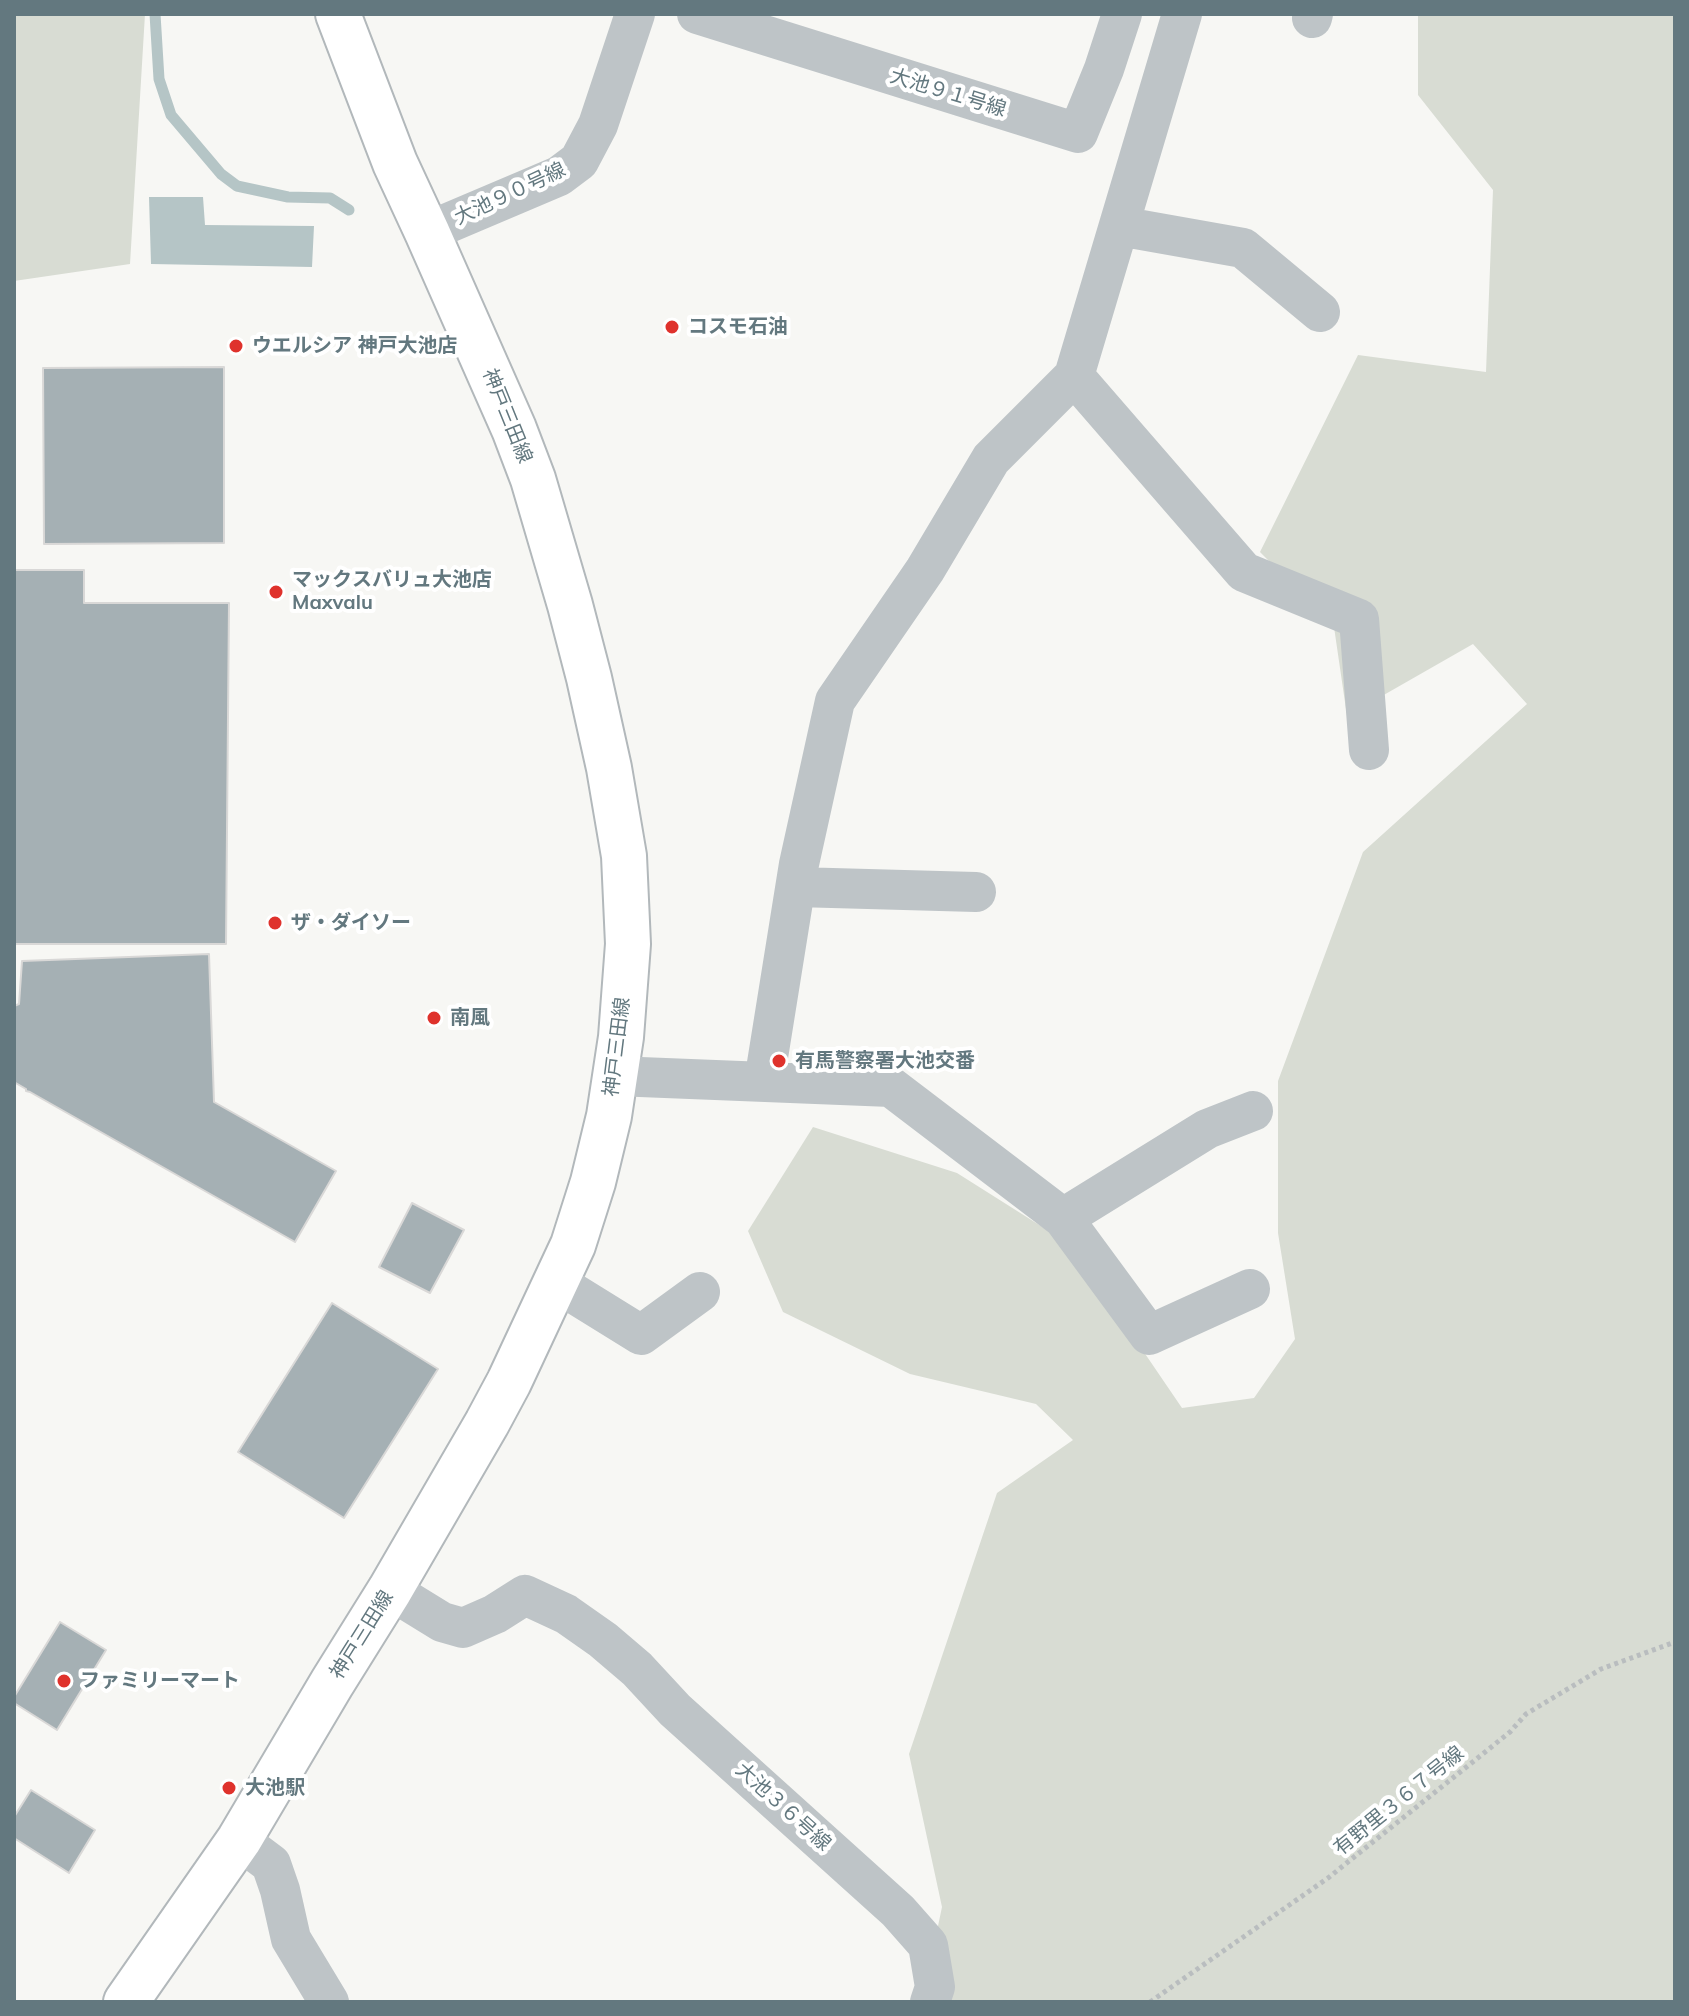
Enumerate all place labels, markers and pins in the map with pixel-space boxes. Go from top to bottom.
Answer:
place label: コスモ石油 [688,315,788,339]
marker: コスモ石油 [663,318,681,336]
place label: ウエルシア 神戸大池店 [252,334,457,358]
marker: ウエルシア 神戸大池店 [227,337,245,355]
place label: マックスバリュ大池店 Maxvalu [292,568,492,615]
marker: マックスバリュ大池店 Maxvalu [267,583,285,601]
place label: ザ・ダイソー [291,911,411,935]
marker: ザ・ダイソー [266,914,284,932]
place label: 南風 [450,1006,490,1030]
marker: 南風 [425,1009,443,1027]
place label: 有馬警察署大池交番 [795,1049,975,1073]
marker: 有馬警察署大池交番 [770,1052,788,1070]
place label: ファミリーマート [80,1669,240,1693]
marker: ファミリーマート [55,1672,73,1690]
place label: 大池駅 [245,1776,305,1800]
marker: 大池駅 [220,1779,238,1797]

